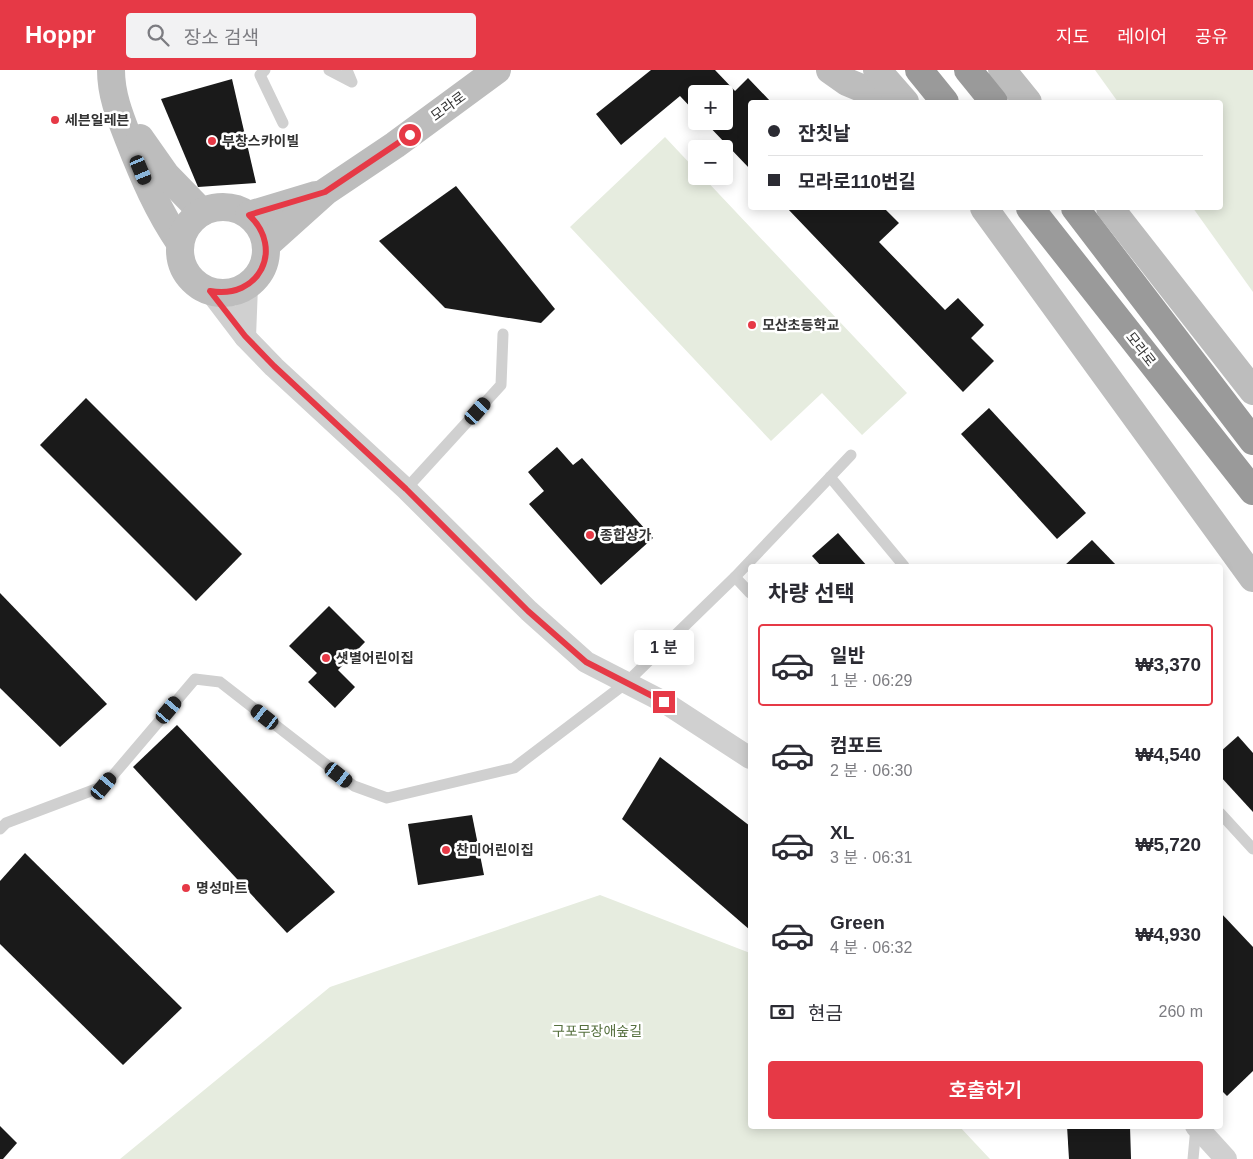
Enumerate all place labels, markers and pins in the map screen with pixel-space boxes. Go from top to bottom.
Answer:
place label: 세븐일레븐 [65,112,130,128]
marker: 세븐일레븐 [49,114,61,126]
place label: 부창스카이빌 [222,133,299,149]
marker: 부창스카이빌 [206,135,218,147]
place label: 모산초등학교 [762,317,839,333]
marker: 모산초등학교 [746,319,758,331]
place label: 종합상가 [600,527,652,543]
marker: 종합상가 [584,529,596,541]
place label: 샛별어린이집 [336,650,413,666]
marker: 샛별어린이집 [320,652,332,664]
place label: 찬미어린이집 [456,842,533,858]
marker: 찬미어린이집 [440,844,452,856]
place label: 명성마트 [196,880,248,896]
marker: 명성마트 [180,882,192,894]

